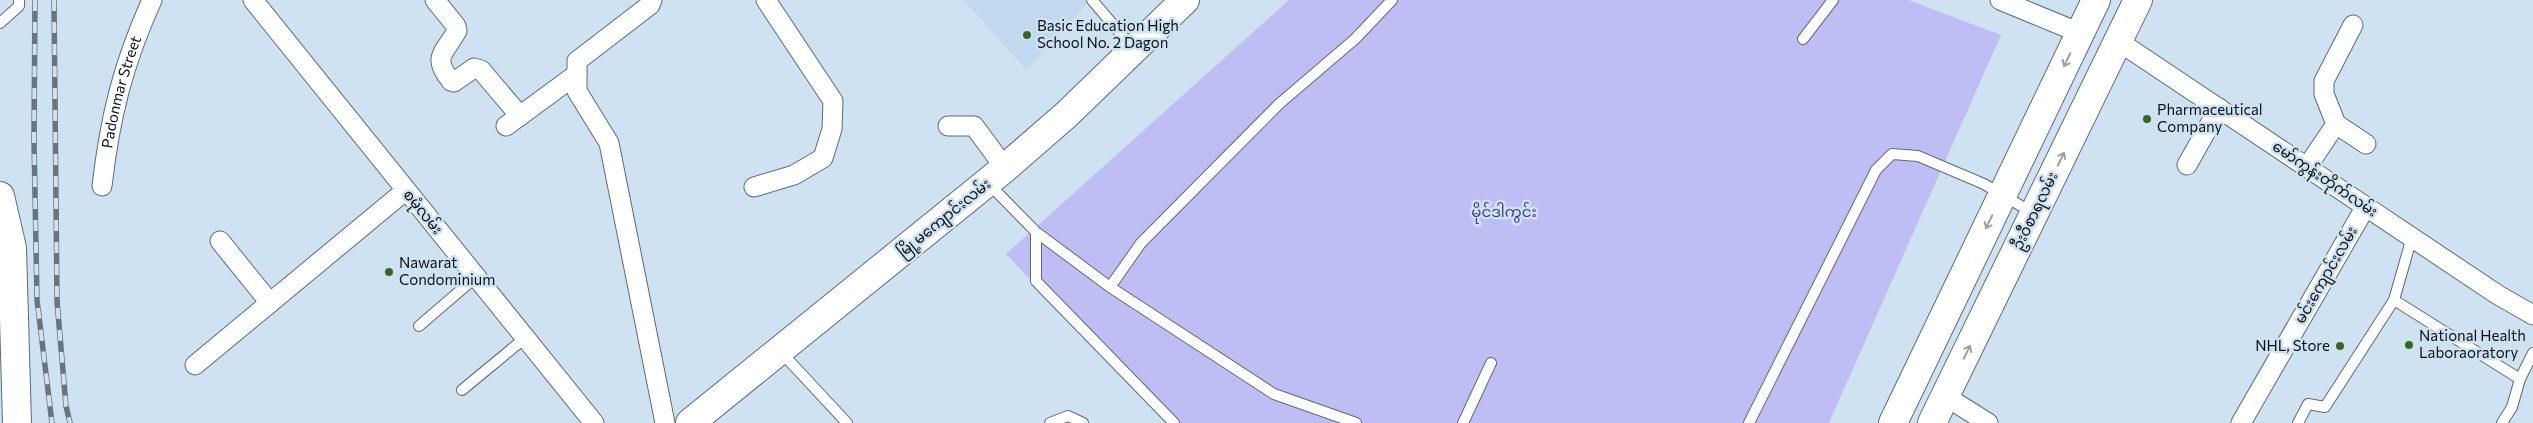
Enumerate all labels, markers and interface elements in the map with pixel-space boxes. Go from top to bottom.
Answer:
place label: Basic Education High School No. 2 Dagon [1037,16,1179,51]
marker: Basic Education High School No. 2 Dagon [1021,29,1033,41]
street label: Padonmar Street [97,33,144,149]
one-way arrow [2062,52,2072,67]
place label: Pharmaceutical Company [2157,100,2263,135]
marker: Pharmaceutical Company [2141,113,2153,125]
street label: မော်ကွန်းတိုက်လမ်း [2267,136,2381,223]
one-way arrow [2057,152,2066,167]
street label: ဦးဝီစာရလမ်း [2007,169,2064,254]
street label: မြို့မကျောင်းလမ်း [893,174,996,263]
street label: စမုံလမ်း [397,185,447,240]
park label: မိုင်ဒါကွင်း [1471,202,1537,224]
one-way arrow [1984,214,1993,229]
street label: မင်းကျောင်းလမ်း [2290,223,2364,328]
place label: Nawarat Condominium [399,253,495,288]
marker: Nawarat Condominium [383,266,395,278]
place label: National Health Laboraoratory [2419,326,2526,361]
place label: NHL, Store [2255,336,2330,354]
marker: National Health Laboraoratory [2403,339,2415,351]
marker: NHL, Store [2334,340,2346,352]
one-way arrow [1963,345,1972,360]

